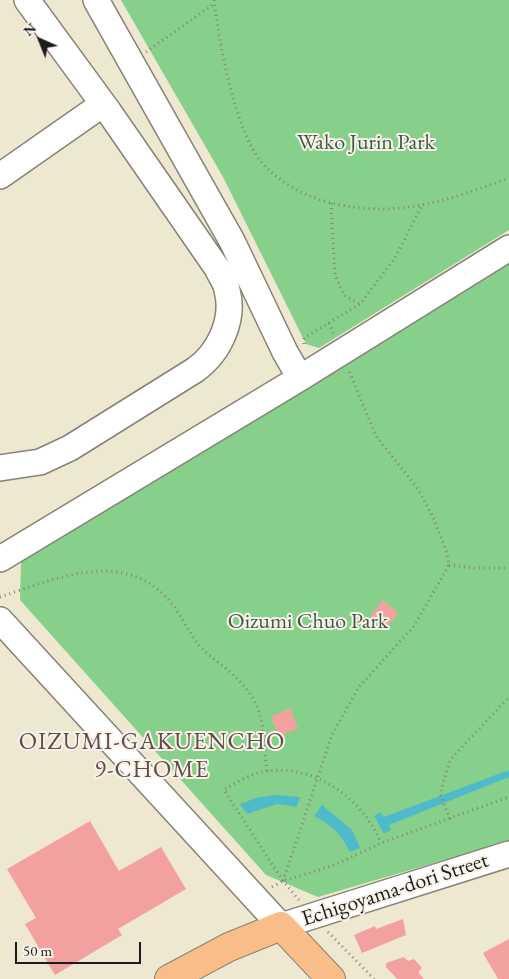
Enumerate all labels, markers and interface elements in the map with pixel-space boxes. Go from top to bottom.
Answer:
north arrow [15,15,65,65]
text: N [19,19,40,40]
park label: Wako Jurin Park [297,130,435,156]
park label: Oizumi Chuo Park [228,609,388,635]
district label: OIZUMI-GAKUENCHO 9-CHOME [17,728,287,784]
street label: Echigoyama-dori Street [298,847,492,933]
scale bar [18,932,144,964]
text: 50 m [23,941,52,960]

